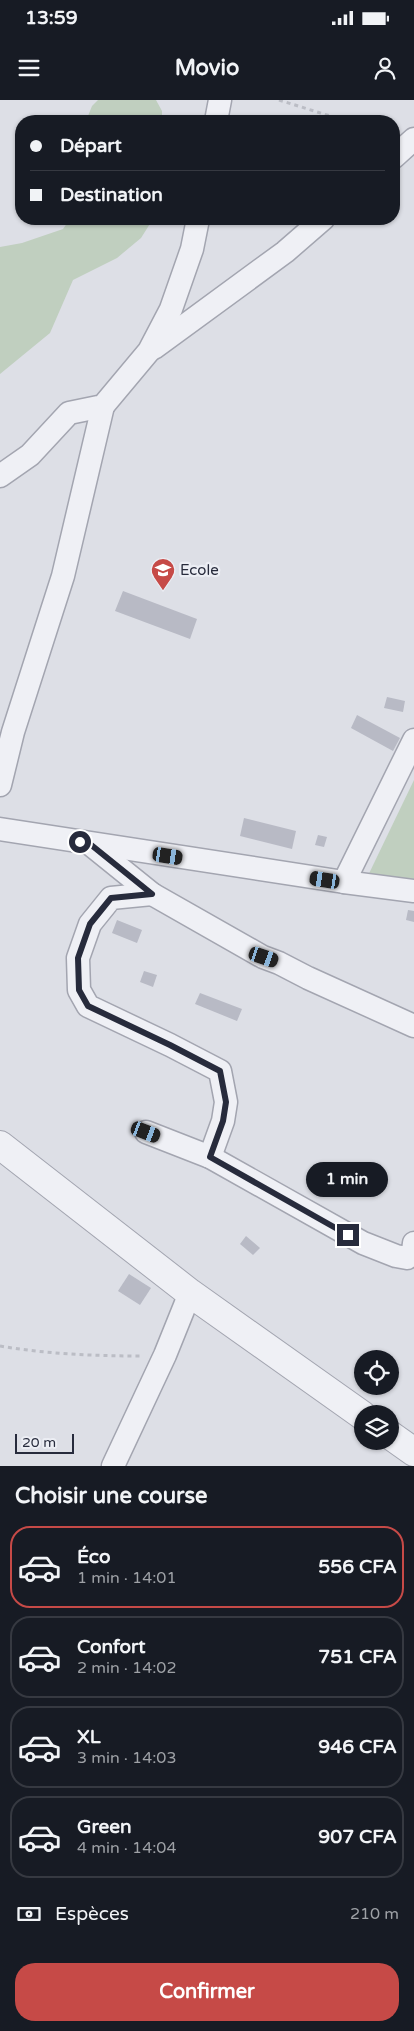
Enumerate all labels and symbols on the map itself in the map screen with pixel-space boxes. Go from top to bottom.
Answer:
school or university icon: Ecole [150,557,176,591]
place label: Ecole [180,561,219,579]
route start [69,831,91,853]
car [152,846,183,866]
car [309,870,340,890]
car [247,945,280,969]
car [129,1120,162,1144]
callout: 1 min [307,1162,389,1198]
route end [337,1224,359,1246]
scale bar [15,1431,74,1454]

